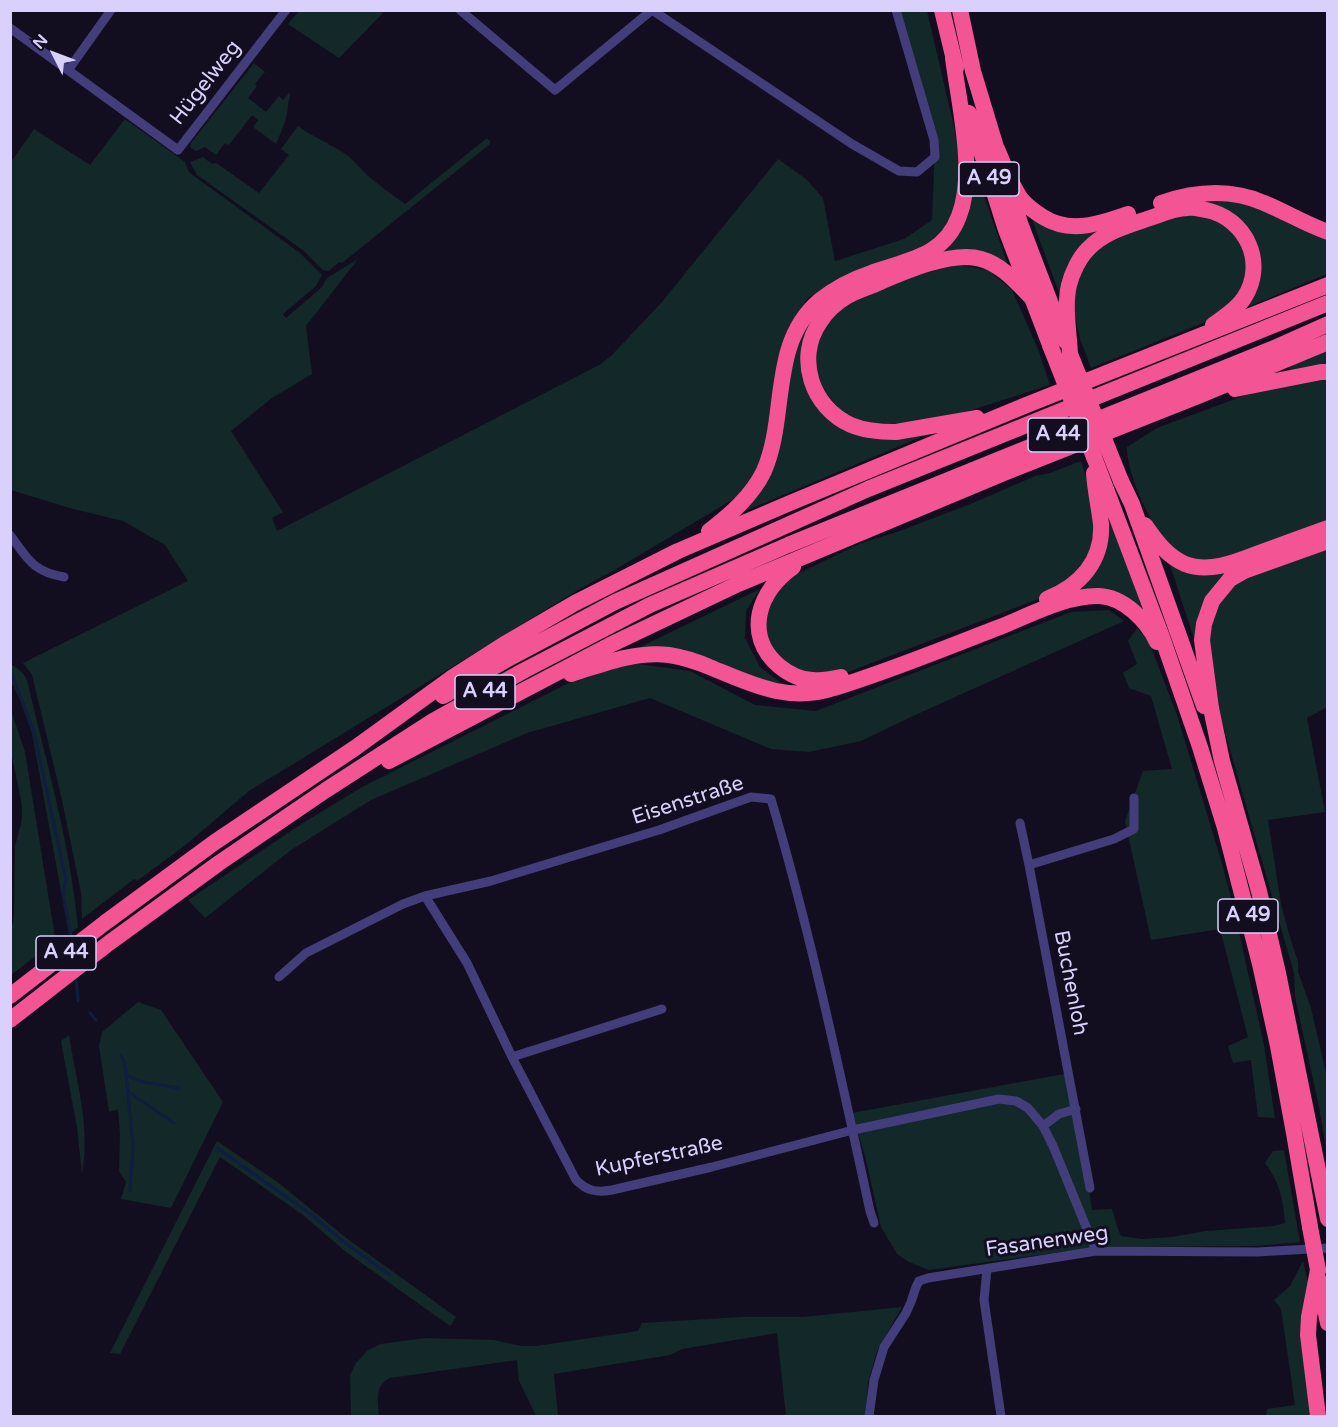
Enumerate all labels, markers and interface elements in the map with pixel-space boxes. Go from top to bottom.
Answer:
north arrow [24,24,84,84]
text: N [29,30,52,53]
street label: Hügelweg [165,36,247,130]
road number: A 49 [959,162,1019,196]
road number: A 44 [1028,418,1088,452]
road number: A 44 [455,675,515,709]
street label: Eisenstraße [629,771,747,831]
road number: A 49 [1218,899,1278,933]
street label: Buchenloh [1047,928,1093,1038]
road number: A 44 [36,936,96,970]
street label: Kupferstraße [593,1131,725,1183]
street label: Fasanenweg [984,1221,1110,1263]

